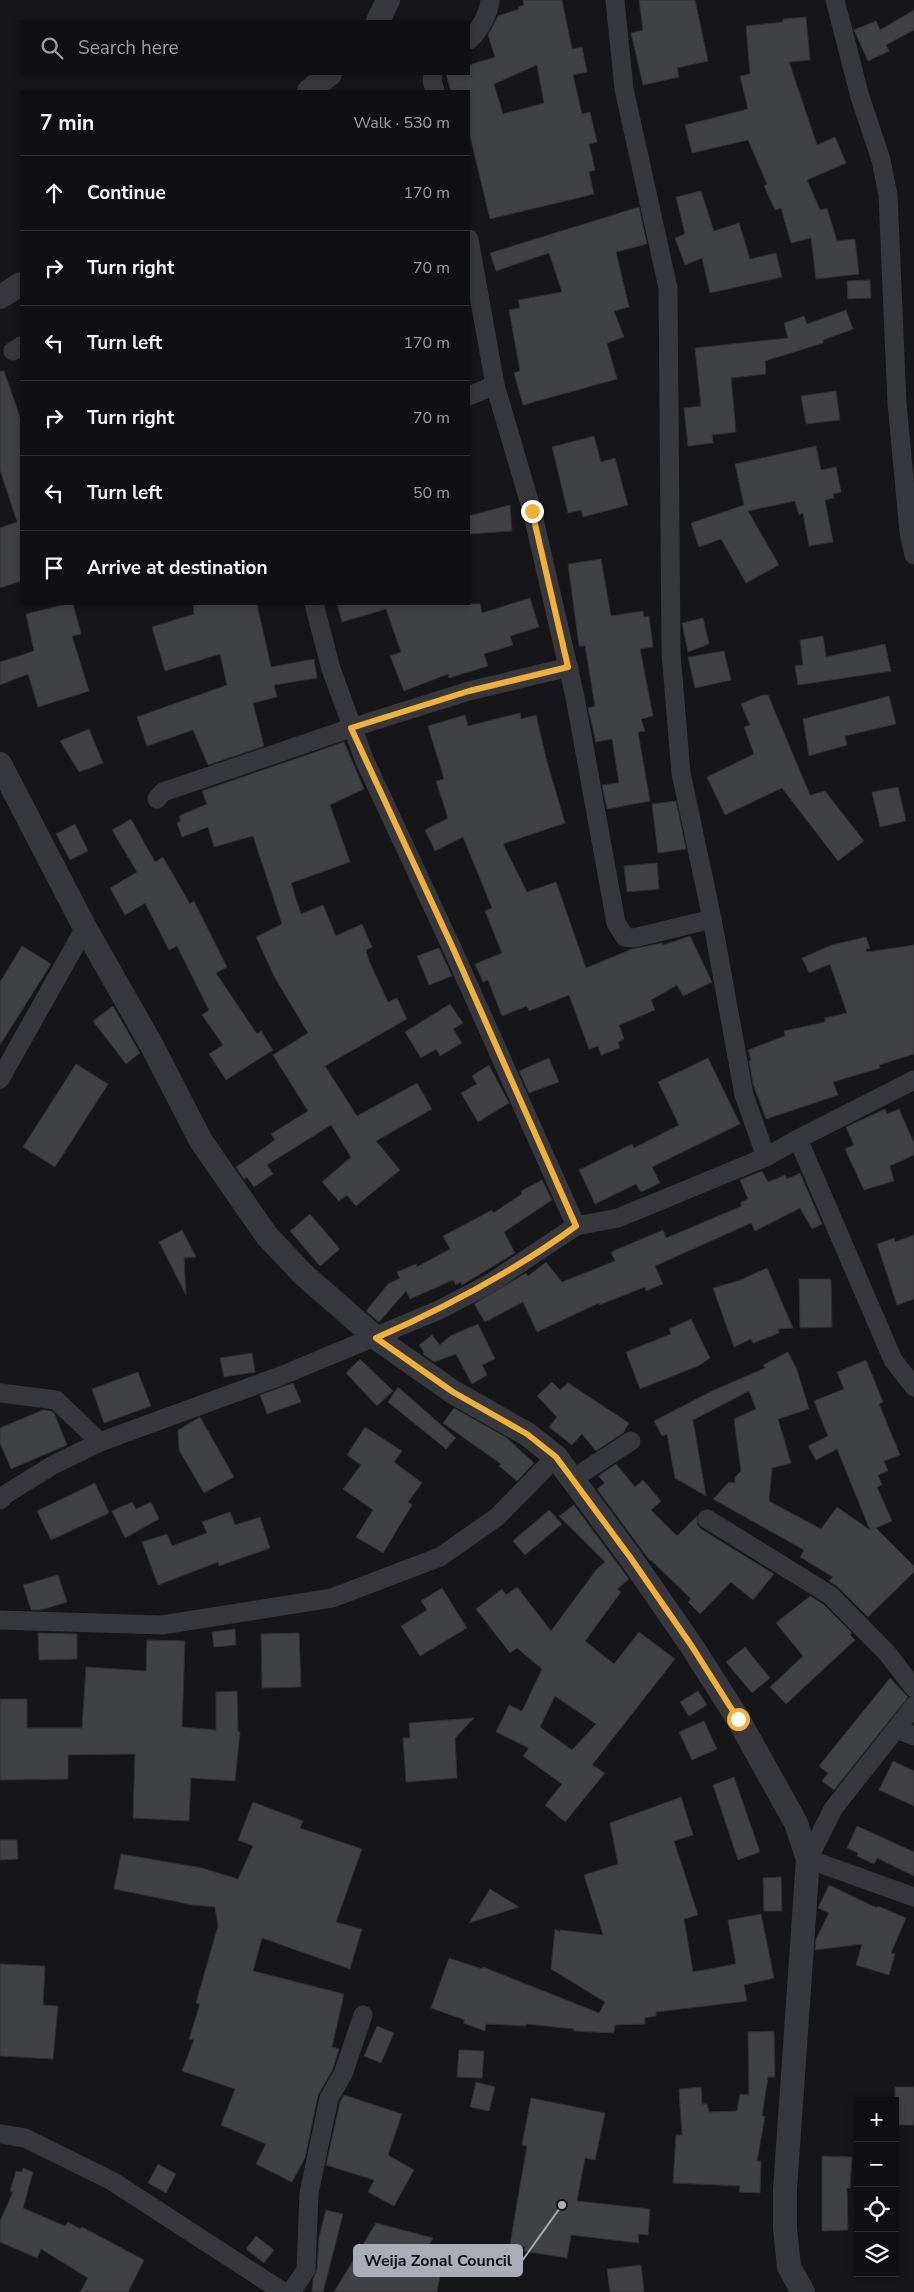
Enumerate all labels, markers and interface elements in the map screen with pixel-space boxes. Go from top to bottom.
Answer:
search box [20,20,470,75]
icon: search [38,34,66,62]
text: Search here [78,35,179,61]
text: 7 min [40,109,94,137]
text: Walk · 530 m [354,112,450,134]
icon: ahead [40,179,68,207]
text: Continue [87,180,166,206]
text: 170 m [403,182,450,204]
icon: right [40,254,68,282]
text: Turn right [87,255,174,281]
text: 70 m [413,257,450,279]
icon: left [40,329,68,357]
text: Turn left [87,330,162,356]
text: 170 m [403,332,450,354]
icon: right [40,404,68,432]
text: Turn right [87,405,174,431]
text: 70 m [413,407,450,429]
icon: left [40,479,68,507]
text: Turn left [87,480,162,506]
text: 50 m [413,482,450,504]
route end [521,500,544,523]
icon: arrive [40,554,68,582]
text: Arrive at destination [87,555,268,581]
route start [727,1708,750,1731]
map controls [854,2097,899,2277]
button: + [854,2097,899,2142]
button: − [854,2142,899,2187]
button: locate [854,2187,899,2232]
button: layers [854,2232,899,2277]
callout: Weija Zonal Council [354,2245,522,2276]
text: Weija Zonal Council [364,2250,512,2272]

